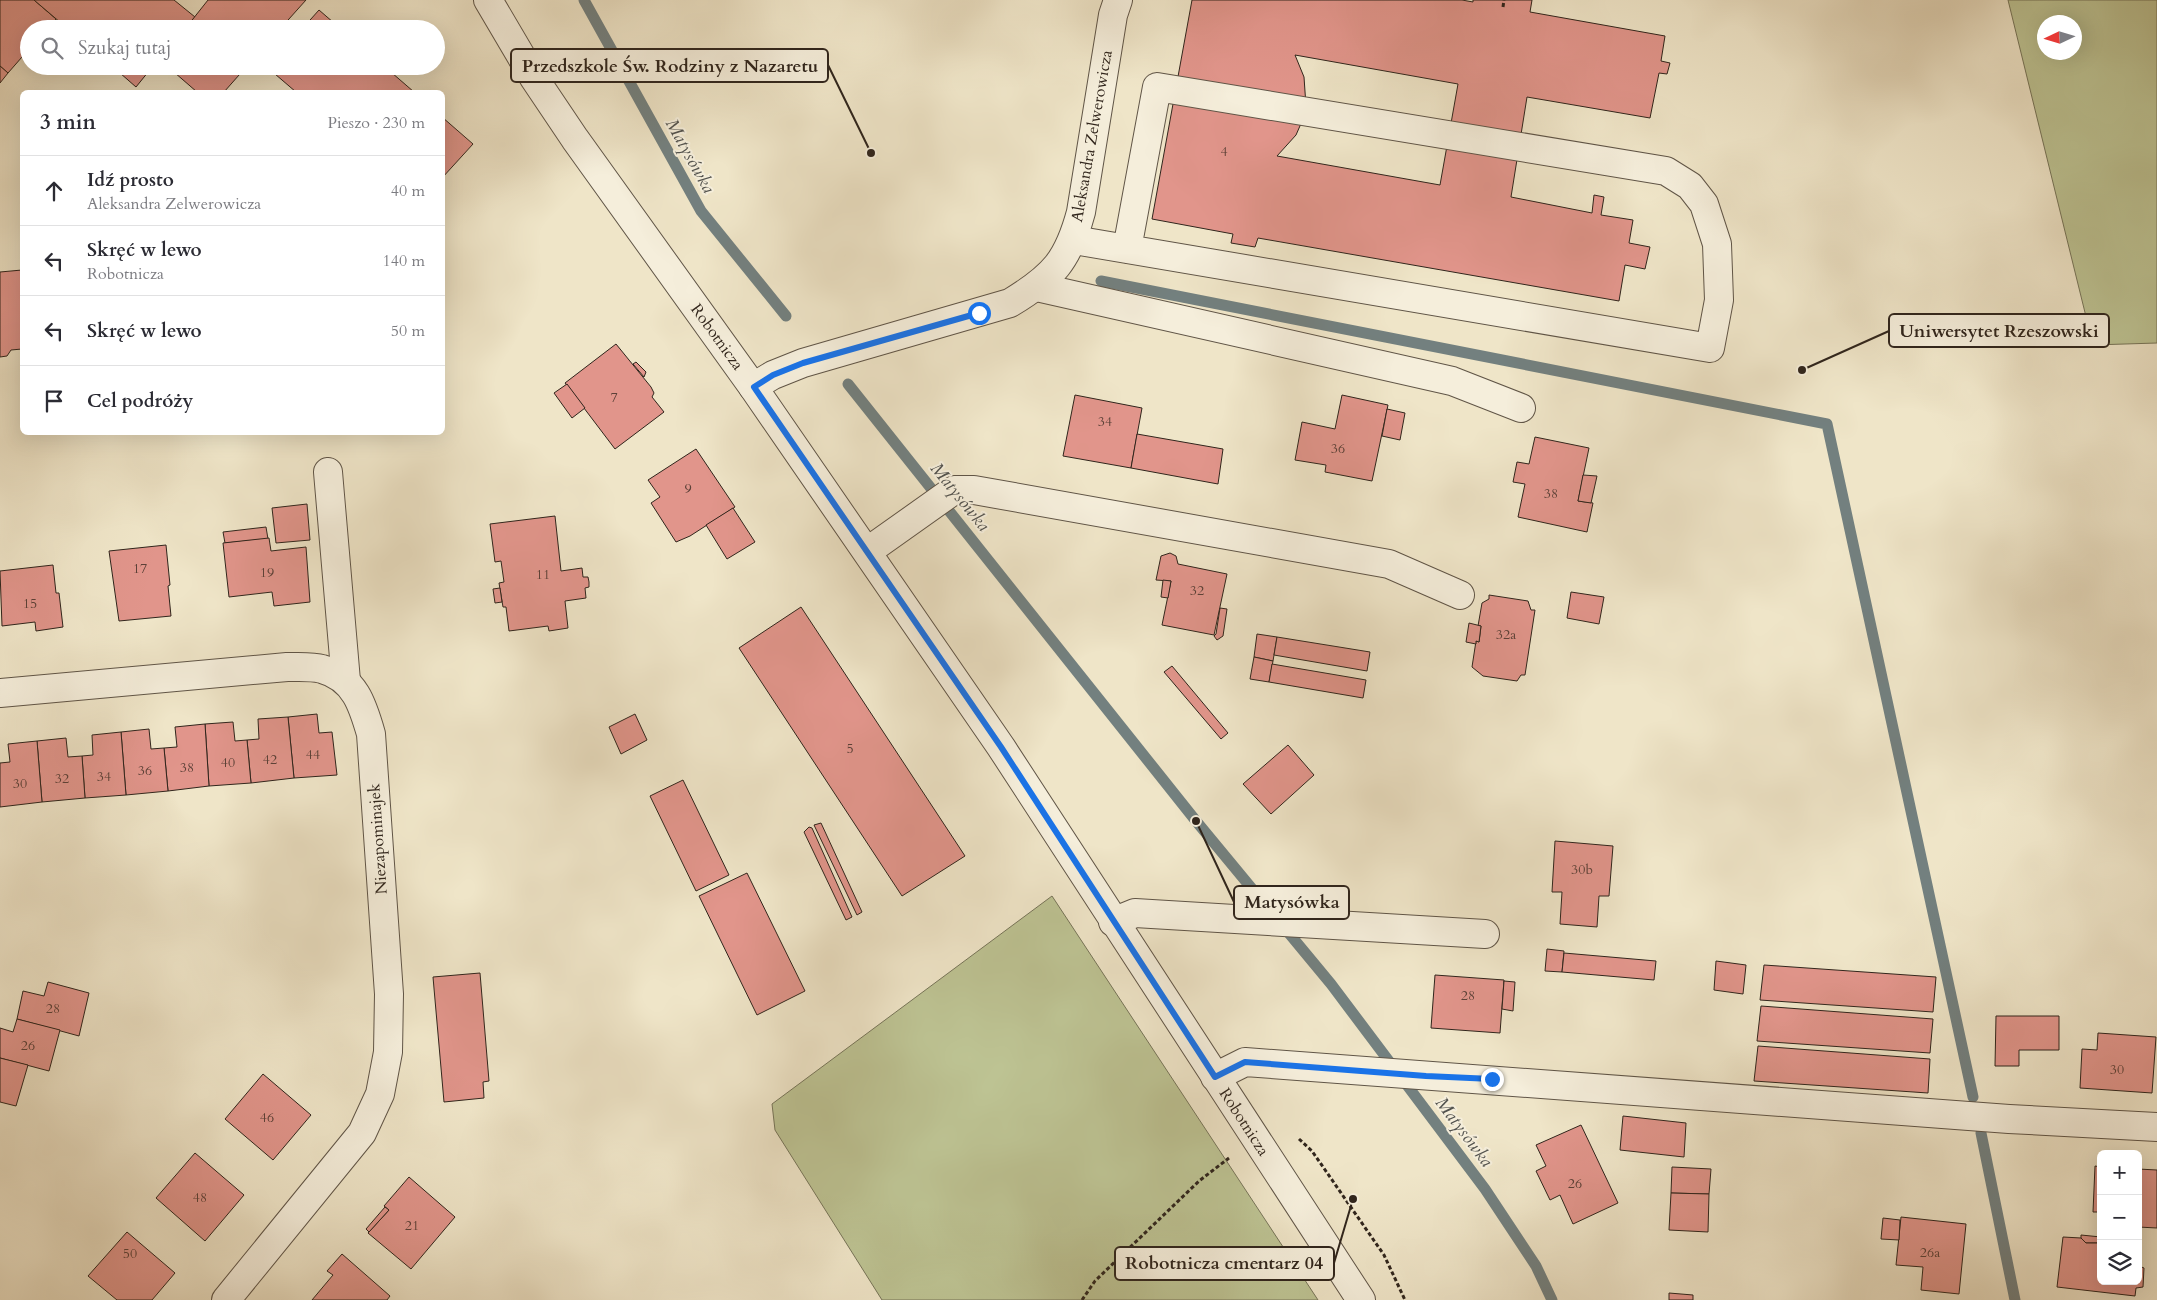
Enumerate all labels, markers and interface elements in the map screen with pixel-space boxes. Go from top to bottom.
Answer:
north arrow [2037,15,2082,60]
search box [20,20,445,75]
icon: search [38,34,66,62]
text: Szukaj tutaj [78,35,171,61]
street label: Aleksandra Zelwerowicza [1066,48,1118,224]
callout: Przedszkole Św. Rodziny z Nazaretu [511,49,828,82]
text: Przedszkole Św. Rodziny z Nazaretu [522,54,819,79]
text: 3 min [40,108,96,137]
text: Pieszo · 230 m [328,112,425,134]
water label: Matysówka [659,114,721,198]
house number: 4 [1220,142,1228,161]
text: Idź prosto [87,167,174,193]
icon: ahead [40,177,68,205]
text: 40 m [391,180,425,202]
text: Aleksandra Zelwerowicza [87,193,261,215]
text: Skręć w lewo [87,237,202,263]
icon: left [40,247,68,275]
text: 140 m [383,250,425,272]
text: Robotnicza [87,263,164,285]
street label: Robotnicza [685,299,749,375]
route start [968,302,991,325]
callout: Uniwersytet Rzeszowski [1889,314,2109,347]
icon: left [40,317,68,345]
text: Skręć w lewo [87,318,202,344]
text: Uniwersytet Rzeszowski [1899,319,2099,344]
text: 50 m [391,320,425,342]
icon: arrive [40,387,68,415]
text: Cel podróży [87,388,193,414]
house number: 7 [610,388,618,407]
house number: 34 [1098,412,1112,431]
house number: 36 [1331,439,1345,458]
water label: Matysówka [924,457,996,537]
house number: 9 [684,479,692,498]
house number: 38 [1544,484,1558,503]
house number: 17 [133,559,147,578]
house number: 19 [260,563,274,582]
house number: 11 [536,565,550,584]
house number: 32 [1190,581,1204,600]
house number: 15 [23,594,37,613]
house number: 32a [1496,625,1516,644]
house number: 5 [846,739,854,758]
house number: 44 [306,745,320,764]
house number: 42 [263,750,277,769]
house number: 40 [221,753,235,772]
house number: 38 [180,758,194,777]
house number: 36 [138,761,152,780]
house number: 34 [97,767,111,786]
house number: 32 [55,769,69,788]
house number: 30 [13,774,27,793]
street label: Niezapominajek [363,782,393,895]
house number: 30b [1571,860,1593,879]
callout: Matysówka [1234,886,1349,919]
text: Matysówka [1244,890,1340,915]
house number: 28 [1461,986,1475,1005]
house number: 28 [46,999,60,1018]
house number: 26 [21,1036,35,1055]
house number: 30 [2110,1060,2124,1079]
route end [1481,1068,1504,1091]
street label: Robotnicza [1214,1084,1274,1160]
water label: Matysówka [1429,1092,1499,1172]
house number: 46 [260,1108,274,1127]
map controls [2097,1150,2142,1285]
button: + [2097,1150,2142,1195]
house number: 26 [1568,1174,1582,1193]
house number: 48 [193,1188,207,1207]
button: − [2097,1195,2142,1240]
house number: 21 [405,1216,419,1235]
button: layers [2097,1240,2142,1285]
house number: 26a [1920,1243,1940,1262]
house number: 50 [123,1244,137,1263]
callout: Robotnicza cmentarz 04 [1115,1247,1334,1280]
text: Robotnicza cmentarz 04 [1125,1251,1323,1276]

